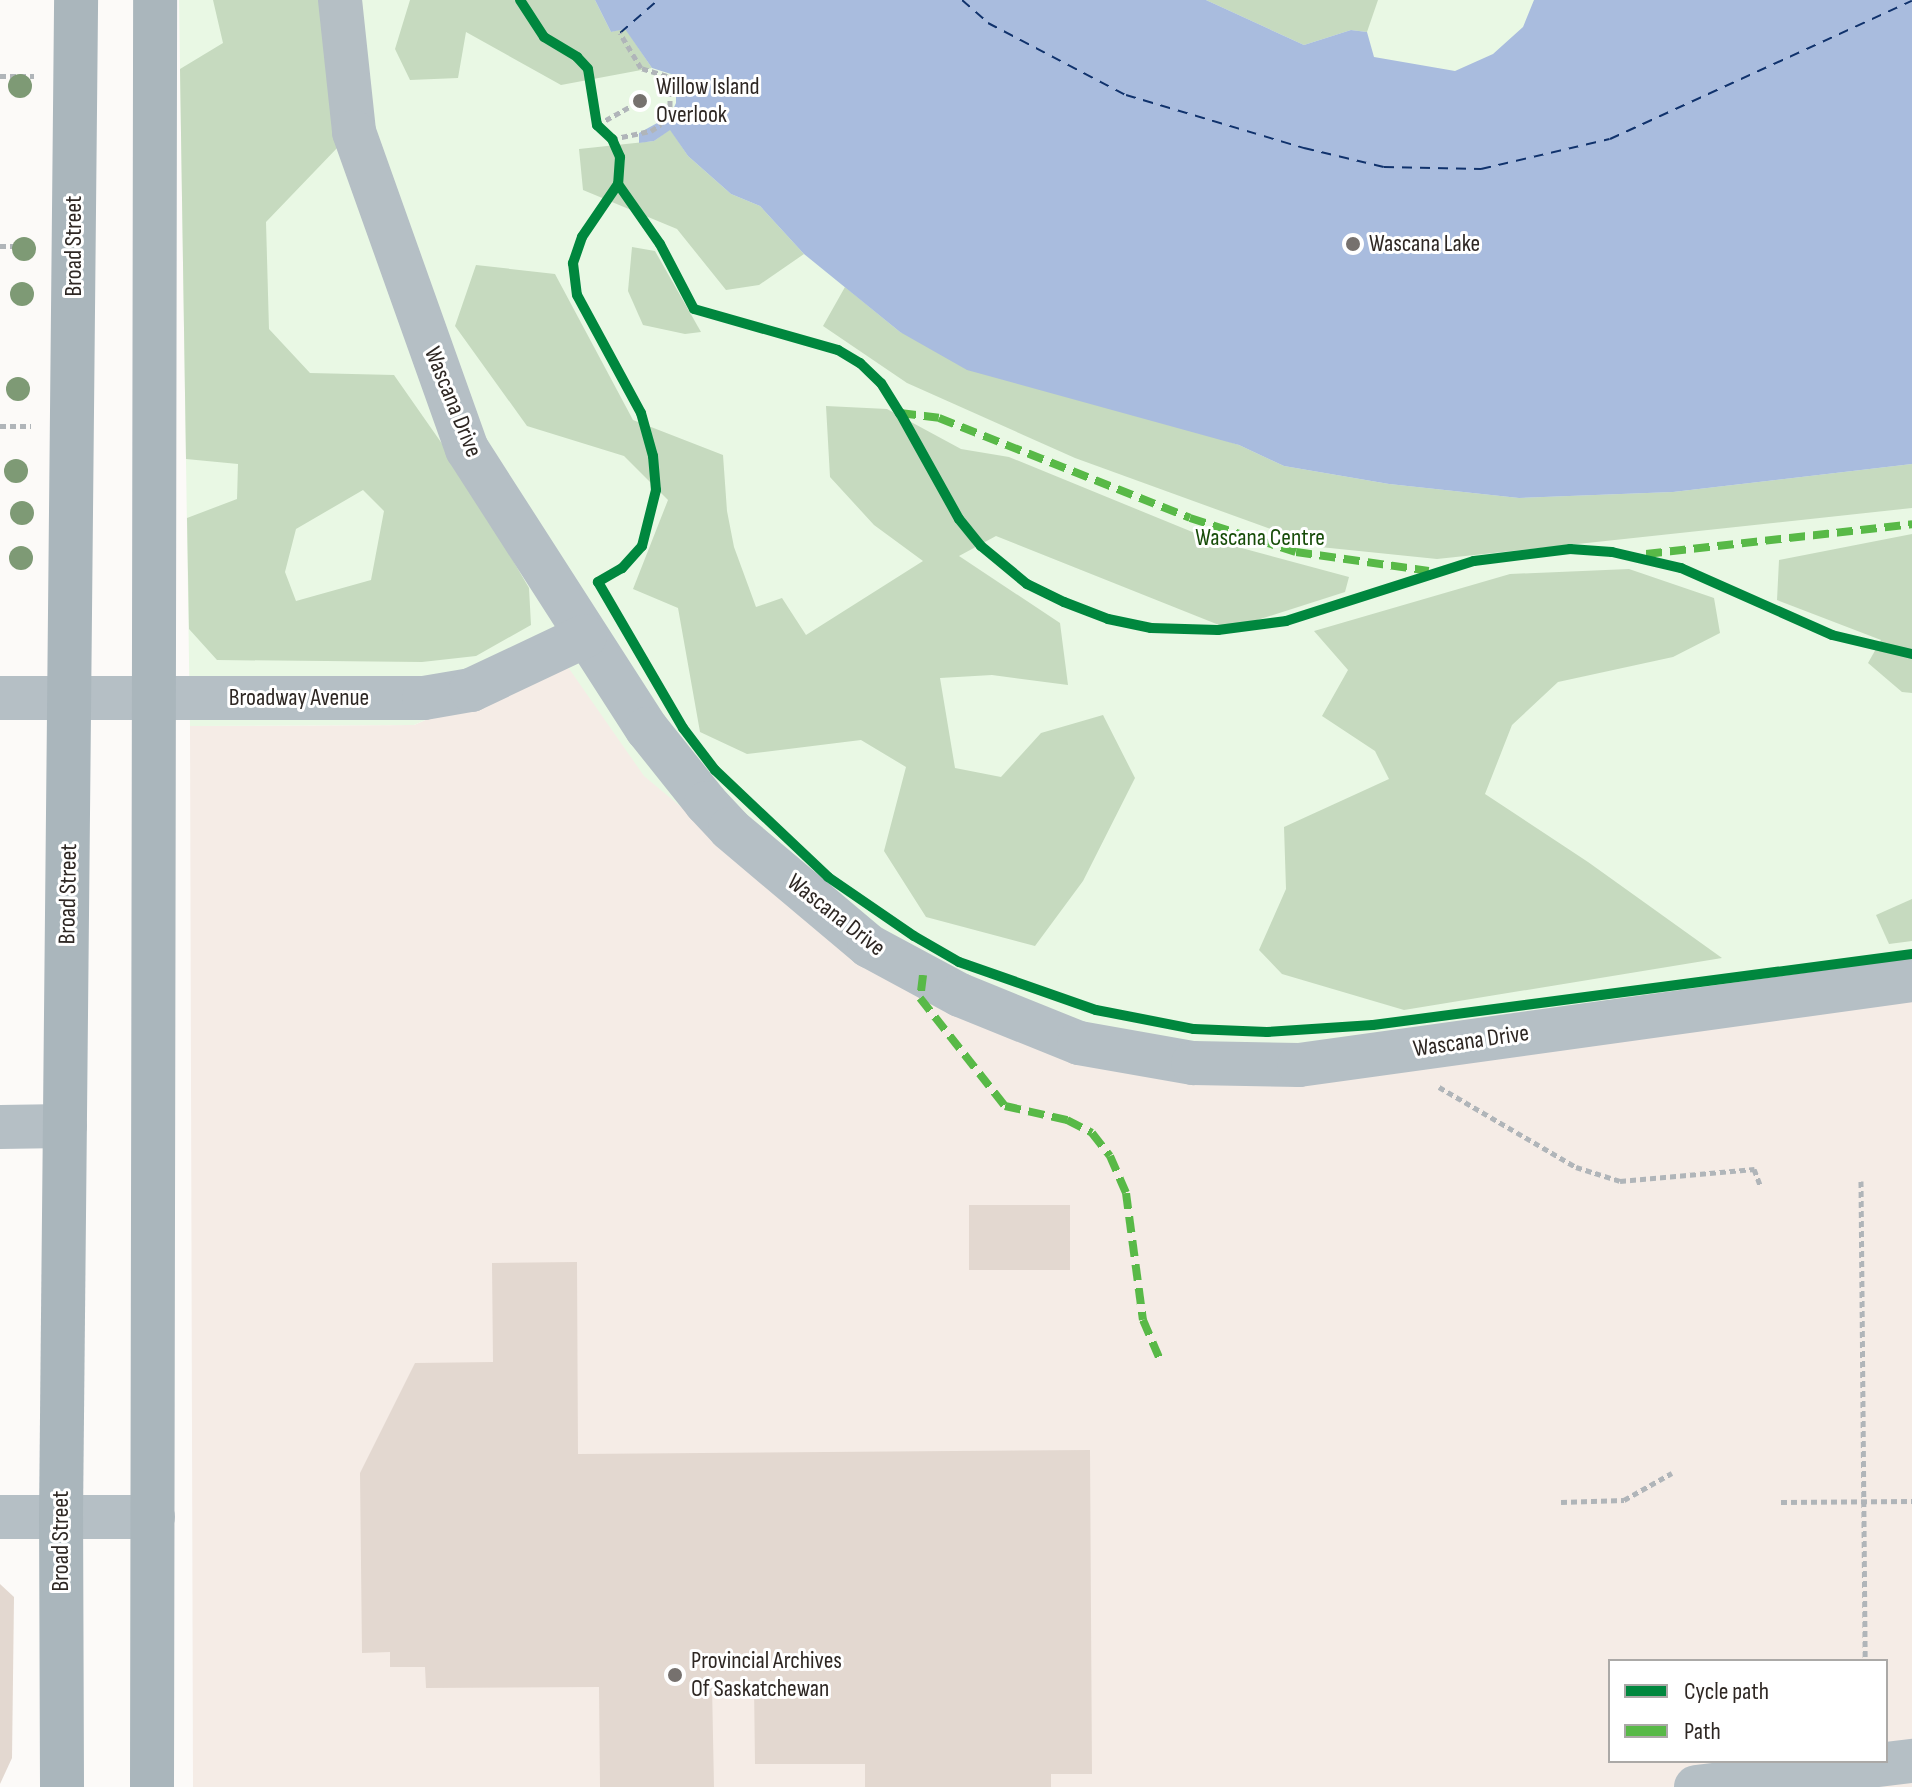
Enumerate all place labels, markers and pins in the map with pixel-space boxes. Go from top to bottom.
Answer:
place label: Willow Island Overlook [656,73,760,129]
marker: Willow Island Overlook [631,92,649,110]
place label: Wascana Lake [1369,230,1480,258]
marker: Wascana Lake [1344,235,1362,253]
place label: Provincial Archives Of Saskatchewan [691,1647,842,1703]
marker: Provincial Archives Of Saskatchewan [666,1666,684,1684]

